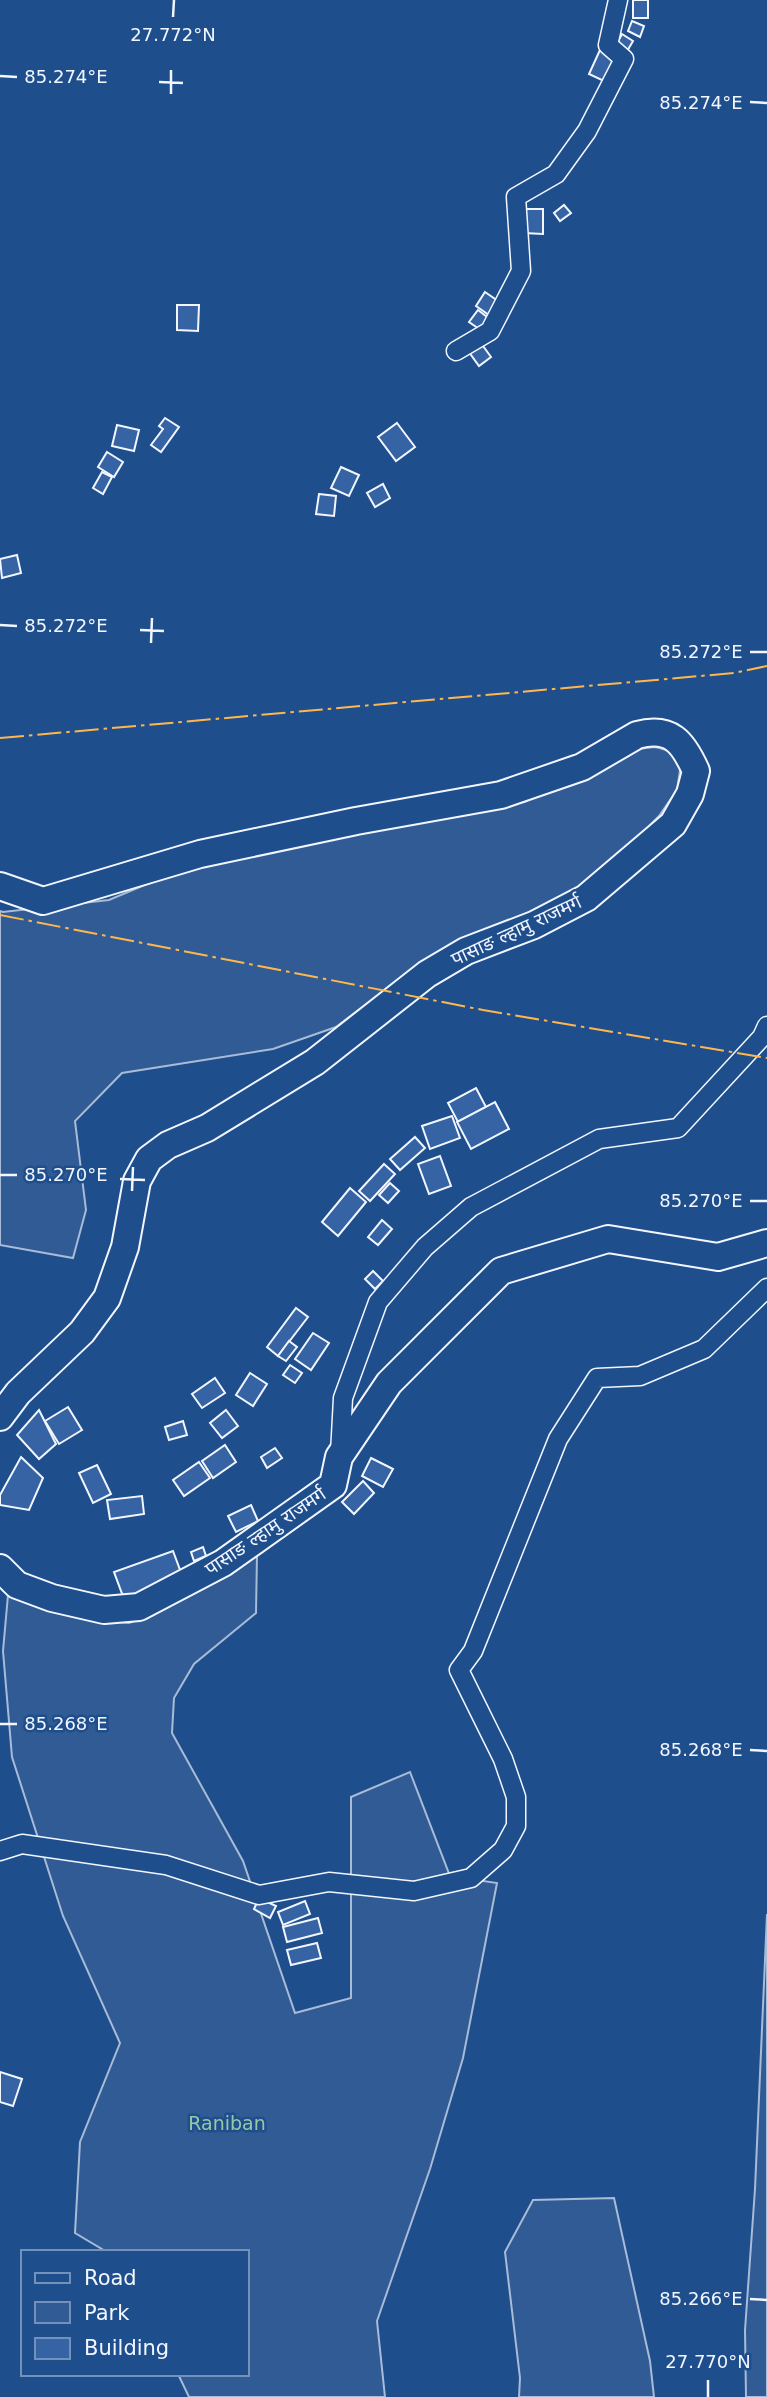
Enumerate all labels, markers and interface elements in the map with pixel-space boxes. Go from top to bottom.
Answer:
text: 27.772°N [130,24,216,45]
text: 85.274°E [24,66,108,87]
text: 85.274°E [659,92,743,113]
text: 85.272°E [24,615,108,636]
text: 85.272°E [659,641,743,662]
street label: पासाङ ल्हामु राजमर्ग [447,890,586,972]
text: 85.270°E [24,1164,108,1185]
text: 85.270°E [659,1190,743,1211]
street label: पासाङ ल्हामु राजमर्ग [200,1482,332,1581]
text: 85.268°E [24,1713,108,1734]
text: 85.268°E [659,1739,743,1760]
park label: Raniban [188,2112,266,2134]
legend [21,2250,248,2376]
text: Road [84,2266,137,2290]
text: 85.266°E [659,2288,743,2309]
text: Park [84,2301,130,2325]
text: Building [84,2336,169,2360]
text: 27.770°N [665,2351,751,2372]

